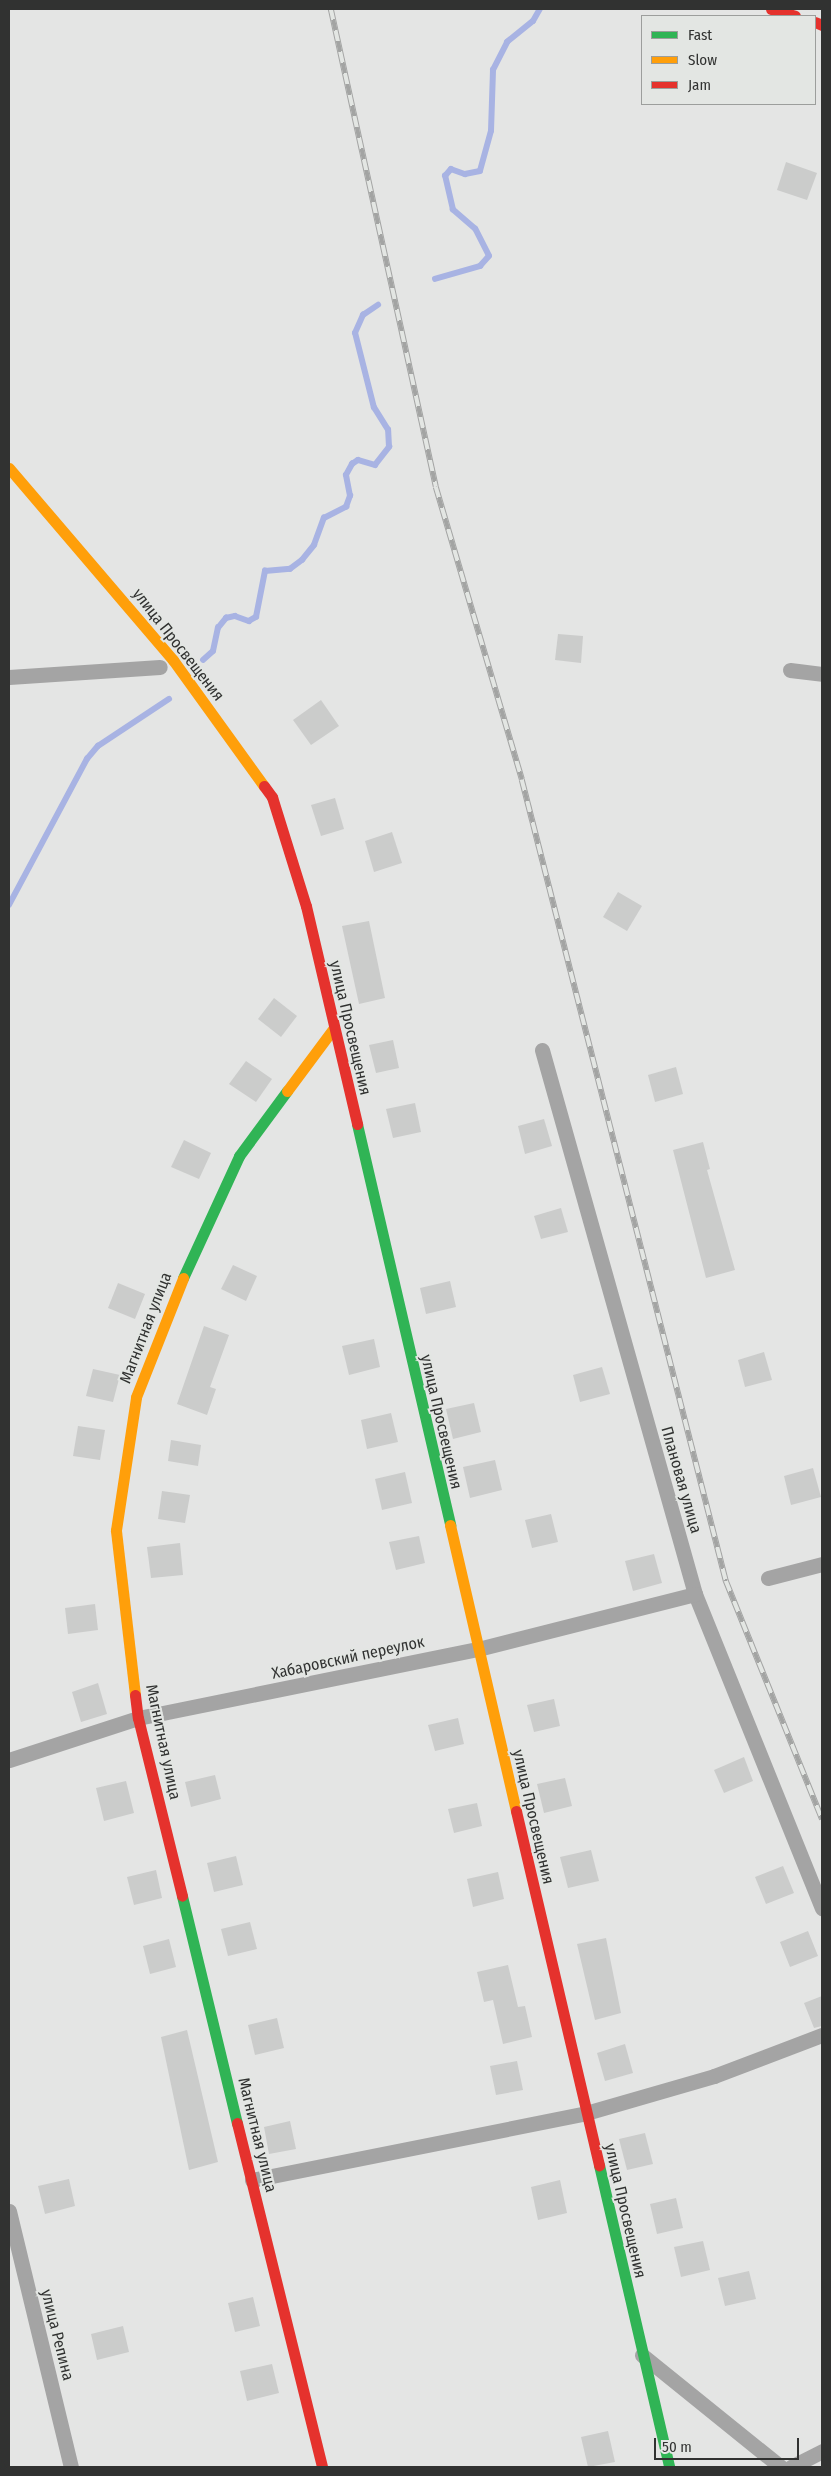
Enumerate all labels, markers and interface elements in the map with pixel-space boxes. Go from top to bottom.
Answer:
legend [641,15,816,105]
text: Fast [688,26,712,44]
text: Slow [688,51,717,69]
text: Jam [688,76,711,94]
street label: улица Просвещения [128,585,228,705]
street label: улица Просвещения [325,959,375,1097]
street label: Магнитная улица [116,1270,176,1386]
street label: улица Просвещения [416,1353,466,1491]
street label: Плановая улица [657,1424,705,1536]
street label: Хабаровский переулок [270,1632,426,1684]
street label: Магнитная улица [141,1683,185,1801]
street label: улица Просвещения [508,1748,558,1886]
street label: Магнитная улица [234,2076,280,2194]
street label: улица Просвещения [600,2142,650,2280]
street label: улица Репина [36,2288,78,2382]
scale bar [656,2428,801,2460]
text: 50 m [662,2438,692,2456]

